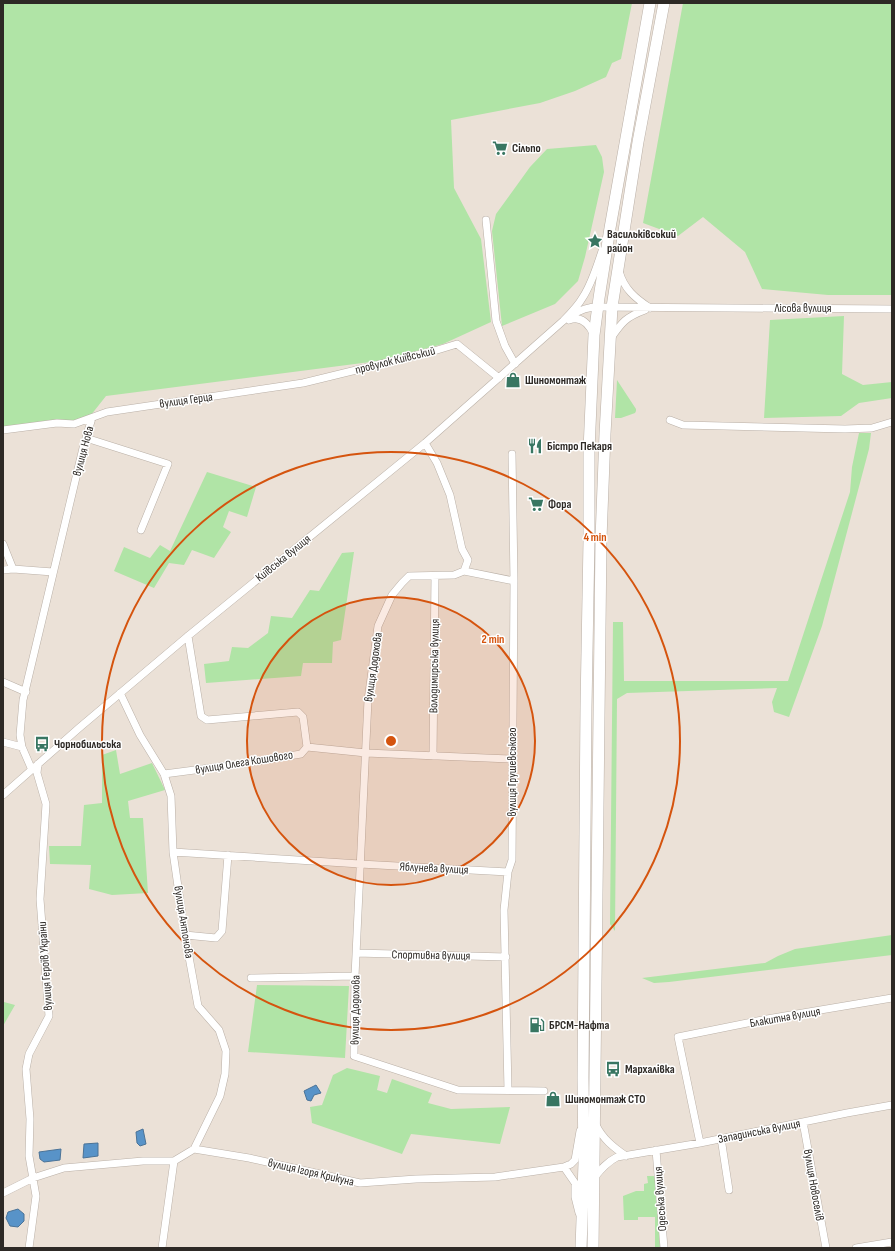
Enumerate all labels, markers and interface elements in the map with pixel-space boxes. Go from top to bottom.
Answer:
supermarket icon: Сільпо [491,139,509,157]
place label: Сільпо [512,141,541,156]
place label: Васильківський район [607,227,676,256]
place icon: Васильківський район [586,232,604,250]
street label: Лісова вулиця [773,301,832,316]
street label: провулок Київський [354,343,437,378]
shop icon: Шиномонтаж [504,371,522,389]
place label: Шиномонтаж [525,373,587,388]
street label: вулиця Герца [159,389,214,412]
street label: вулиця Нова [70,424,97,478]
restaurant icon: Бістро Пекаря [526,437,544,455]
place label: Бістро Пекаря [547,439,612,454]
supermarket icon: Фора [527,495,545,513]
place label: Фора [548,497,571,512]
text: 4 min [583,530,607,545]
street label: Київська вулиця [253,531,314,585]
street label: Володимирська вулиця [426,618,443,713]
street label: вулиця Додохова [361,631,386,703]
text: 2 min [482,632,504,647]
street label: вулиця Грушевського [505,727,520,817]
centre of rings [384,734,398,748]
bus stop icon: Чорнобильська [33,735,51,753]
place label: Чорнобильська [54,737,121,752]
street label: вулиця Олега Кошового [194,747,294,778]
street label: Яблунева вулиця [399,859,469,878]
street label: вулиця Антонова [170,885,197,960]
street label: вулиця Героїв України [35,921,56,1011]
street label: Спортивна вулиця [392,947,471,964]
street label: вулиця Додохова [347,975,364,1045]
street label: Блакитна вулиця [749,1004,822,1031]
fuel station icon: БРСМ-Нафта [528,1016,546,1034]
place label: БРСМ-Нафта [549,1018,610,1033]
bus stop icon: Мархалівка [604,1060,622,1078]
place label: Мархалівка [625,1062,675,1077]
shop icon: Шиномонтаж СТО [544,1090,562,1108]
place label: Шиномонтаж СТО [565,1092,645,1107]
street label: Западинська вулиця [717,1116,802,1147]
street label: вулиця Новоселів [800,1148,827,1222]
street label: вулиця Ігоря Крикуна [266,1155,356,1190]
street label: Одеська вулиця [651,1166,670,1232]

